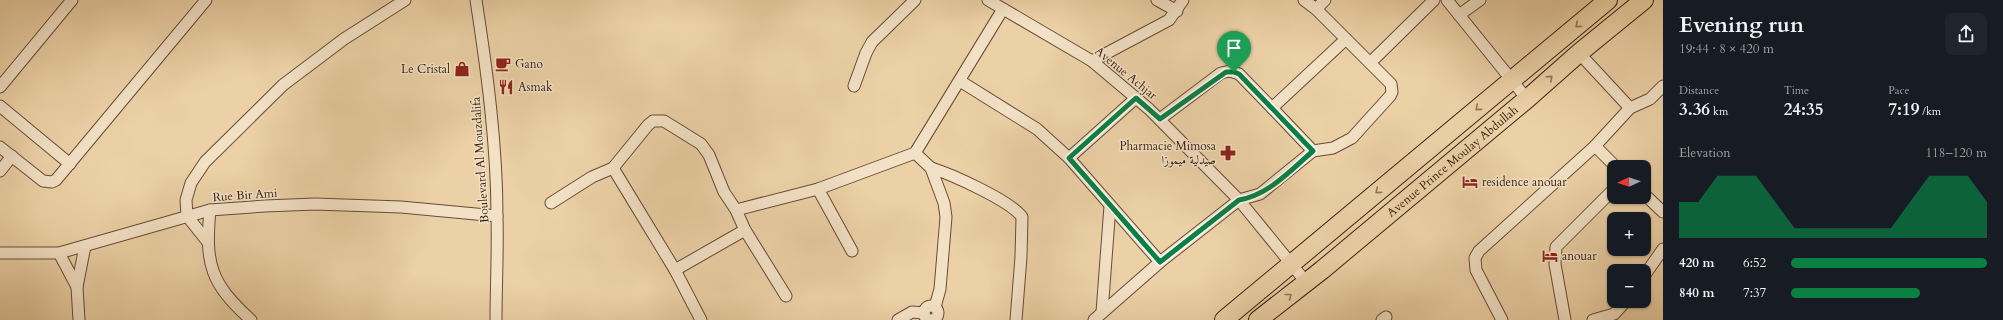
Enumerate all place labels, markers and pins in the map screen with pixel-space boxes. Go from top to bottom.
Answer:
pin [1217,31,1251,72]
cafe icon: Gano [494,55,512,73]
place label: Gano [515,56,544,72]
shop icon: Le Cristal [453,60,471,78]
place label: Le Cristal [401,61,450,77]
restaurant icon: Asmak [497,78,515,96]
place label: Asmak [518,79,553,95]
place label: Pharmacie Mimosa صيدلية ميموزا [1119,138,1217,168]
pharmacy icon: Pharmacie Mimosa صيدلية ميموزا [1219,144,1237,162]
hotel icon: residence anouar [1461,173,1479,191]
place label: residence anouar [1482,174,1567,190]
hotel icon: anouar [1541,247,1559,265]
place label: anouar [1562,248,1597,264]

